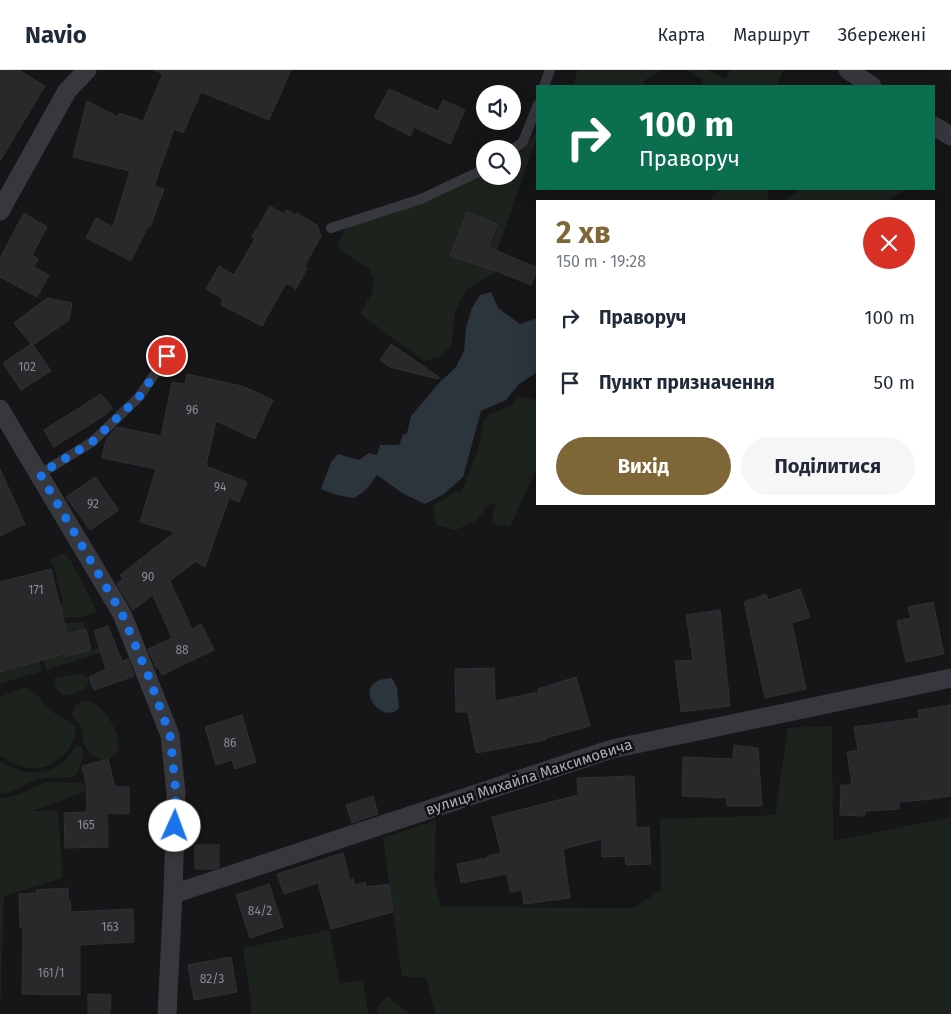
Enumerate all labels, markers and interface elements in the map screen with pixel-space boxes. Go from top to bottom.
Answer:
text: Navio [25,21,87,49]
text: Карта [658,24,705,46]
text: Маршрут [733,24,810,46]
text: Збережені [838,24,926,46]
map controls [476,85,521,185]
button: sound [476,85,521,130]
text: 100 m [639,103,734,145]
icon: right [556,105,621,170]
button: search [476,140,521,185]
text: Праворуч [639,145,740,172]
text: 2 хв [556,215,611,251]
button: close [863,217,915,269]
text: 150 m · 19:28 [556,252,646,271]
icon: right [556,304,584,332]
text: Праворуч [599,306,686,329]
text: 100 m [864,306,915,329]
pin [146,335,188,377]
icon: arrive [153,342,181,370]
house number: 102 [18,360,36,374]
icon: arrive [556,369,584,397]
text: Пункт призначення [599,371,775,394]
text: 50 m [874,371,915,394]
house number: 96 [186,403,198,417]
button: Вихід [556,437,731,495]
button: Поділитися [741,437,915,495]
house number: 94 [214,480,227,494]
house number: 92 [87,497,99,511]
house number: 90 [142,570,155,584]
house number: 171 [28,583,44,597]
house number: 88 [175,643,189,657]
street label: вулиця Михайла Максимовича [423,735,635,819]
house number: 86 [223,736,237,750]
position arrow [148,799,200,851]
house number: 165 [77,818,95,832]
house number: 84/2 [248,904,272,918]
house number: 163 [101,920,119,934]
house number: 161/1 [38,966,64,980]
house number: 82/3 [200,972,224,986]

